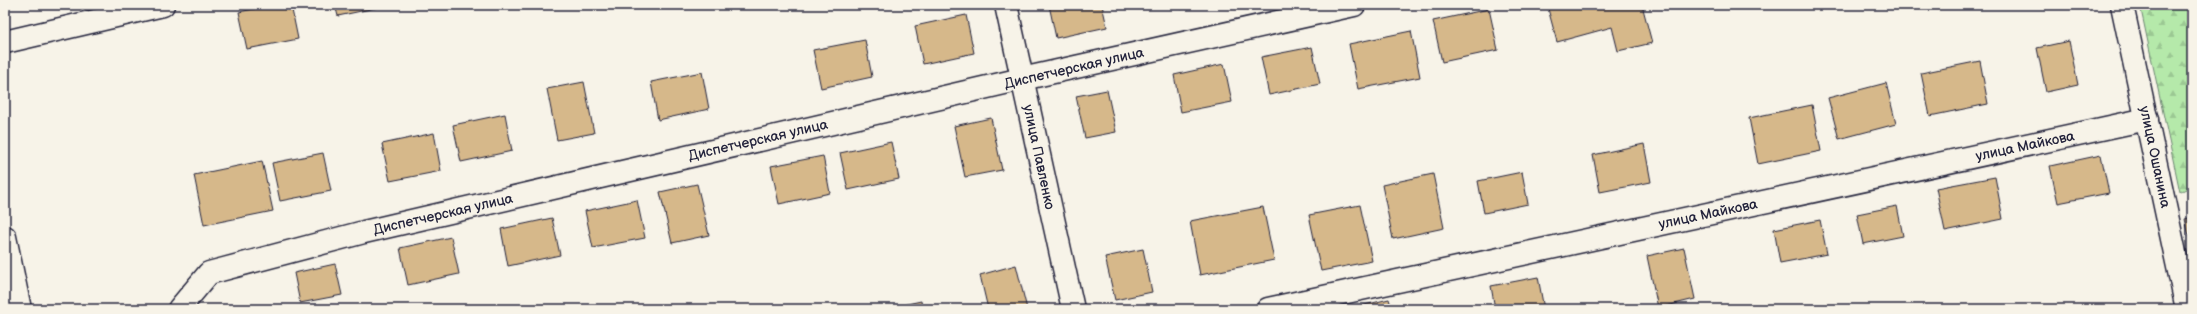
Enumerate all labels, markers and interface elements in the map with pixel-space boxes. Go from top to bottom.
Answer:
street label: Диспетчерская улица [1003,44,1146,92]
street label: улица Павленко [1020,103,1058,211]
street label: улица Ошанина [2136,105,2174,210]
street label: Диспетчерская улица [687,116,830,164]
street label: улица Майкова [1974,127,2077,165]
street label: Диспетчерская улица [372,190,515,238]
street label: улица Майкова [1657,195,1760,233]

